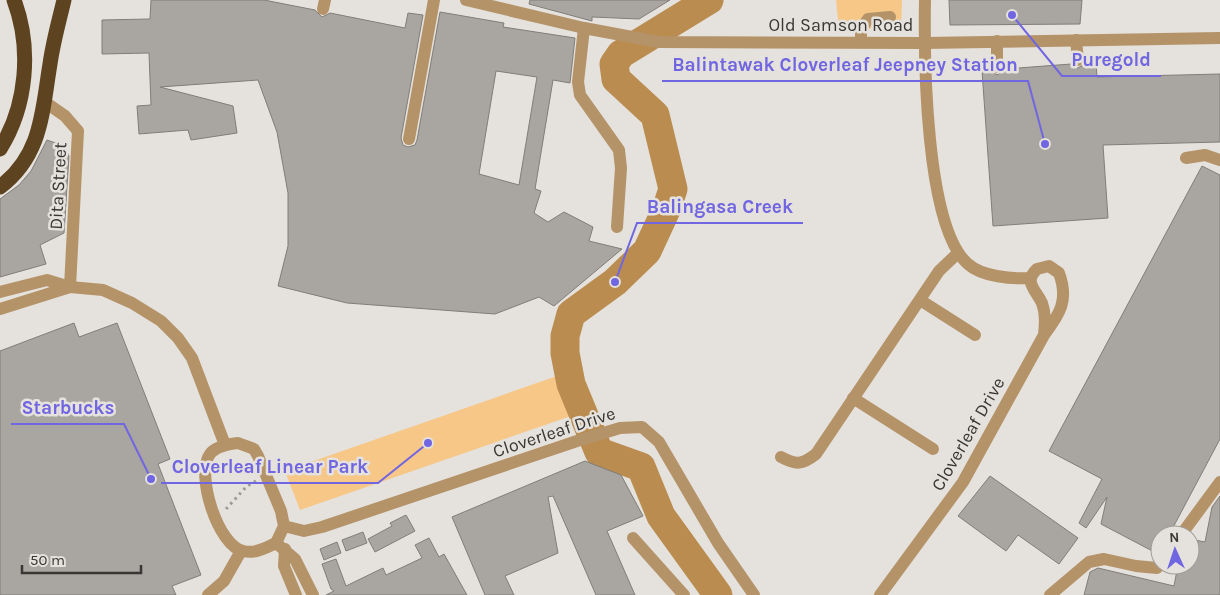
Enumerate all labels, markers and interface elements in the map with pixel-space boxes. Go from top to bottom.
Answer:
street label: Old Samson Road [768,14,914,36]
callout: Puregold [1062,42,1161,76]
callout: Balintawak Cloverleaf Jeepney Station [662,47,1028,81]
text: Puregold [1071,49,1151,71]
text: Balintawak Cloverleaf Jeepney Station [672,54,1018,76]
street label: Dita Street [45,141,71,230]
callout: Balingasa Creek [637,189,803,223]
text: Balingasa Creek [647,196,793,218]
street label: Cloverleaf Drive [927,373,1009,495]
callout: Starbucks [11,390,124,424]
text: Starbucks [21,397,115,419]
street label: Cloverleaf Drive [490,402,618,462]
callout: Cloverleaf Linear Park [161,449,378,483]
text: Cloverleaf Linear Park [172,456,368,478]
north arrow [1150,525,1200,575]
text: N [1169,529,1180,546]
scale bar [22,542,141,574]
text: 50 m [30,551,65,569]

